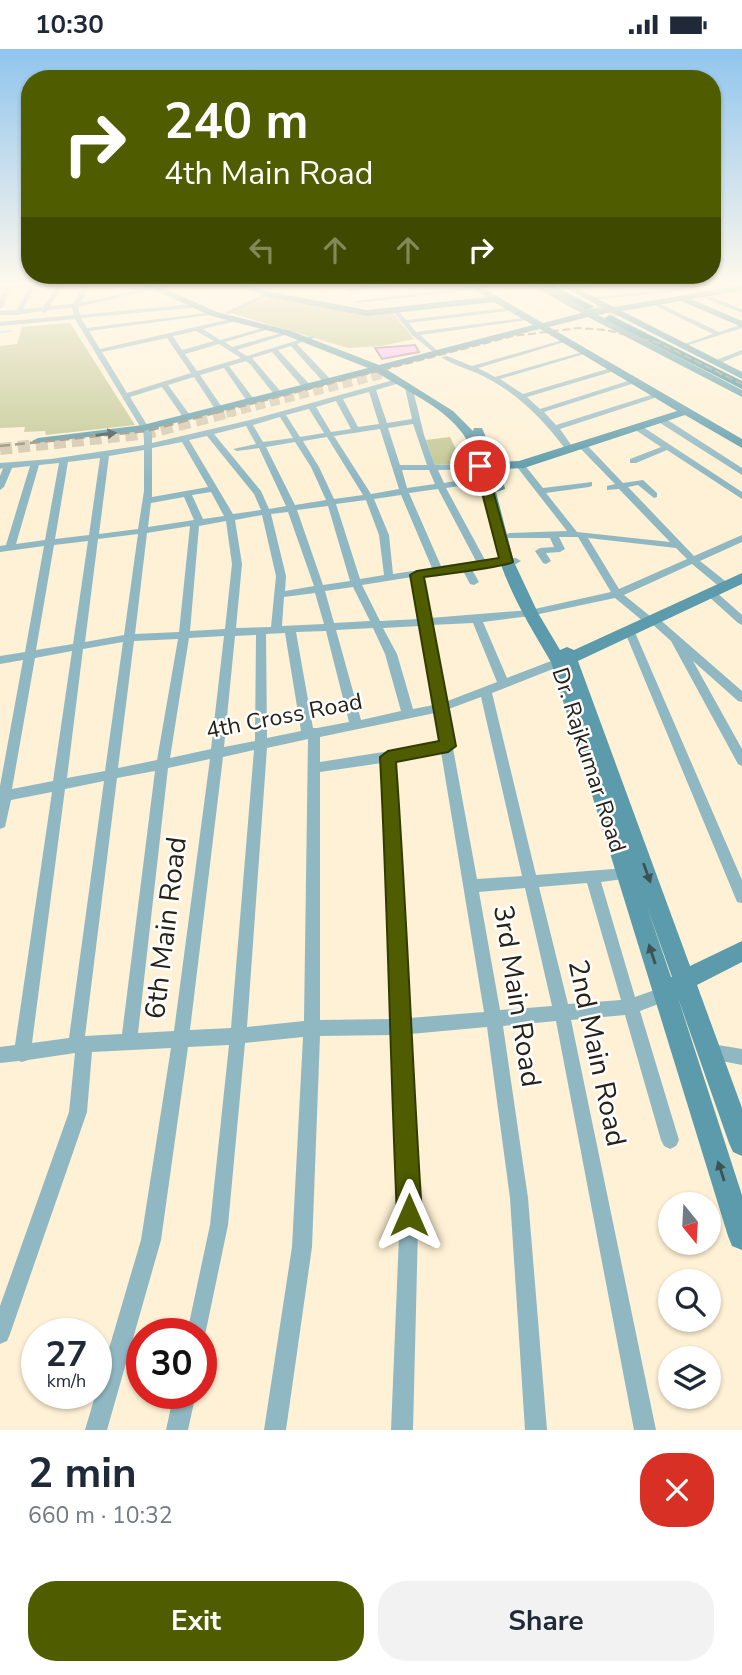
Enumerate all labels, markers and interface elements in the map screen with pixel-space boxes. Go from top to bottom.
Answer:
text: 10:30 [35,7,104,42]
text: 240 m [164,88,308,155]
icon: right [49,98,140,189]
text: 4th Main Road [164,152,373,195]
icon: left [243,231,281,269]
icon: ahead [316,231,354,269]
icon: ahead [389,231,427,269]
icon: right [462,231,500,269]
one-way arrow [95,428,117,439]
pin [450,436,510,496]
icon: arrive [461,447,499,485]
street label: Dr. Rajkumar Road [544,663,634,857]
street label: 4th Cross Road [203,686,365,746]
street label: 6th Main Road [136,835,196,1021]
one-way arrow [642,863,653,884]
street label: 3rd Main Road [484,902,550,1090]
one-way arrow [646,943,656,964]
street label: 2nd Main Road [559,956,635,1150]
one-way arrow [715,1160,726,1181]
position arrow [372,1178,446,1252]
north arrow [658,1192,721,1255]
map controls [658,1192,721,1409]
button: search [658,1269,721,1332]
speed limit sign: 30 [126,1318,217,1409]
text: 27 [45,1331,88,1378]
button: layers [658,1346,721,1409]
text: km/h [47,1369,86,1393]
text: 2 min [28,1445,137,1502]
button: close [640,1453,714,1527]
text: 660 m · 10:32 [28,1500,173,1531]
button: Exit [28,1581,364,1661]
button: Share [378,1581,714,1661]

